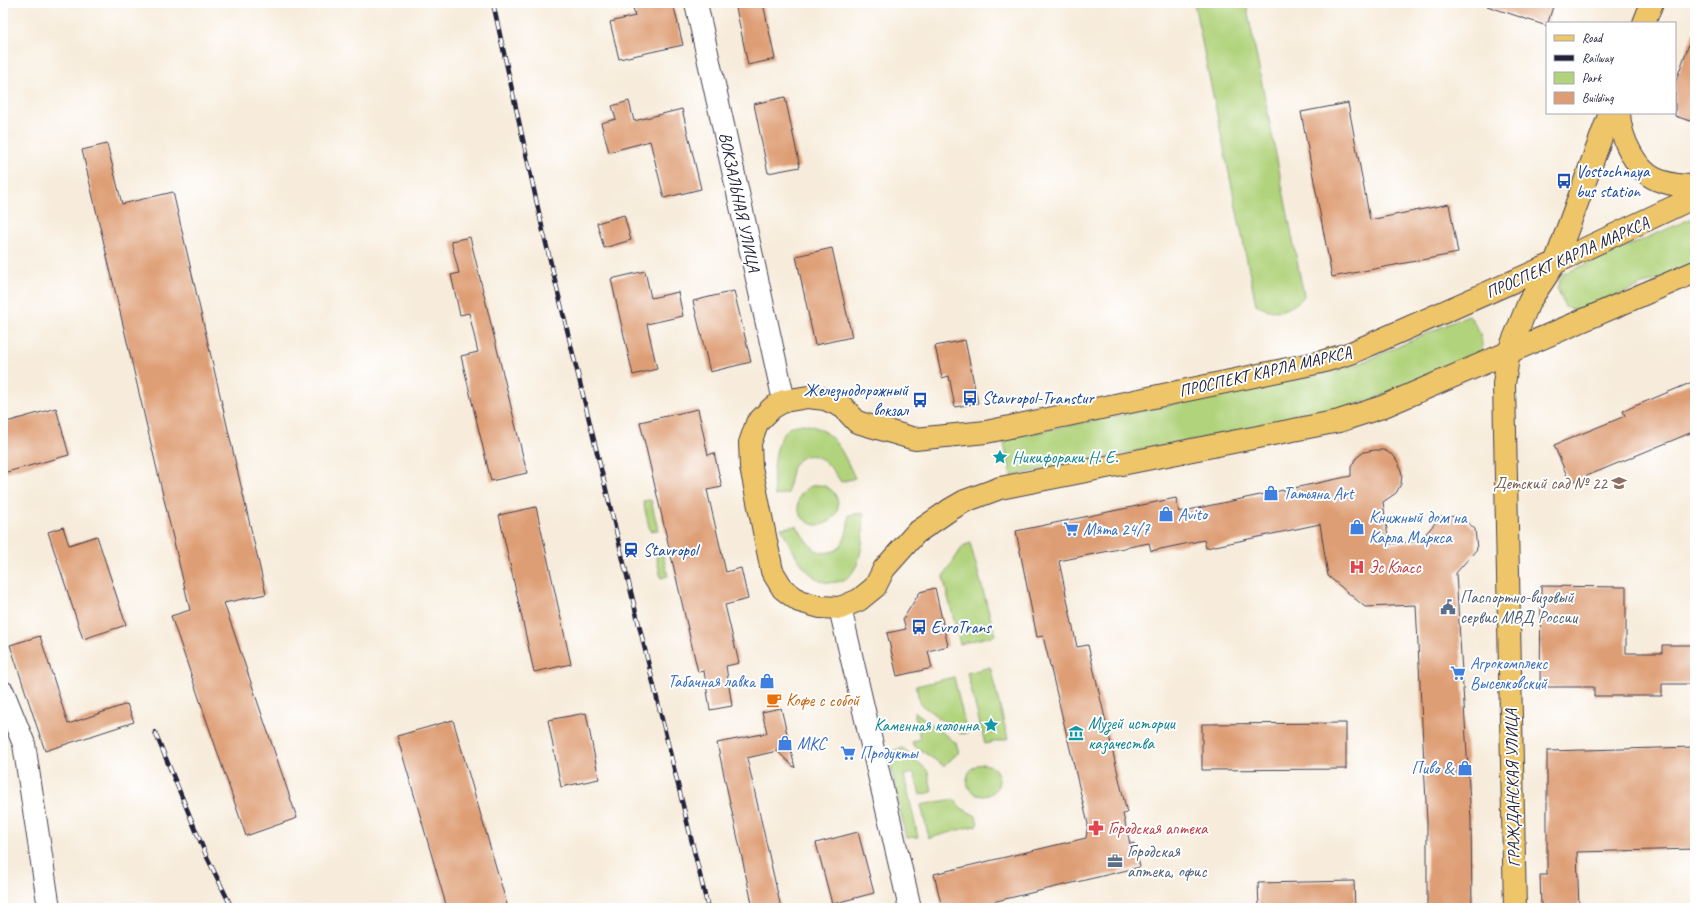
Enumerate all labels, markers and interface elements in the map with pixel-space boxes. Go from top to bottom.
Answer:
legend [1546,22,1676,114]
text: Road [1582,30,1604,46]
text: Railway [1582,50,1614,66]
text: Park [1582,70,1603,86]
text: Building [1582,90,1614,106]
street label: ВОКЗАЛЬНАЯ УЛИЦА [714,131,765,275]
place label: Vostochnaya bus station [1576,161,1651,202]
bus stop icon: Vostochnaya bus station [1555,172,1573,190]
street label: ПРОСПЕКТ КАРЛА МАРКСА [1482,212,1652,303]
street label: ПРОСПЕКТ КАРЛА МАРКСА [1177,341,1354,402]
place label: Железнодорожный вокзал [804,380,909,421]
place label: Stavropol-Transtur [982,388,1096,409]
bus stop icon: Stavropol-Transtur [961,389,979,407]
bus stop icon: Железнодорожный вокзал [911,391,929,409]
place label: Никифораки Н. Е. [1012,447,1119,468]
place icon: Никифораки Н. Е. [991,448,1009,466]
place label: Детский сад № 22 [1493,473,1608,494]
school or university icon: Детский сад № 22 [1610,474,1628,492]
place label: Татьяна Art [1283,483,1356,504]
shop icon: Татьяна Art [1262,484,1280,502]
place label: Avito [1178,504,1209,525]
shop icon: Avito [1157,505,1175,523]
place label: Книжный дом на Карла Маркса [1369,507,1468,548]
shop icon: Книжный дом на Карла Маркса [1348,518,1366,536]
place label: Мята 24/7 [1083,519,1151,540]
supermarket icon: Мята 24/7 [1062,520,1080,538]
place label: Stavropol [643,540,701,561]
station icon: Stavropol [622,541,640,559]
place label: Эс Класс [1369,557,1422,578]
hospital icon: Эс Класс [1348,558,1366,576]
place label: Паспортно-визовый сервис МВД России [1460,587,1579,628]
public building icon: Паспортно-визовый сервис МВД России [1439,598,1457,616]
place label: EvroTrans [931,617,992,638]
bus stop icon: EvroTrans [910,618,928,636]
place label: Агрокомплекс Выселковский [1470,653,1548,694]
supermarket icon: Агрокомплекс Выселковский [1449,664,1467,682]
place label: Табачная лавка [668,671,757,692]
shop icon: Табачная лавка [758,672,776,690]
place label: Кофе с собой [786,690,860,711]
cafe icon: Кофе с собой [765,691,783,709]
street label: ГРАЖДАНСКАЯ УЛИЦА [1501,707,1524,867]
place label: Музей истории казачества [1088,713,1176,755]
place label: Каменная колонна [874,715,981,736]
place icon: Каменная колонна [982,716,1000,734]
museum icon: Музей истории казачества [1067,724,1085,742]
place label: МКС [797,733,828,754]
shop icon: МКС [776,734,794,752]
place label: Продукты [860,743,920,764]
supermarket icon: Продукты [839,744,857,762]
place label: Пиво & [1412,758,1455,779]
shop icon: Пиво & [1456,759,1474,777]
place label: Городская аптека [1108,818,1209,839]
pharmacy icon: Городская аптека [1087,819,1105,837]
place label: Городская аптека, офис [1127,841,1207,882]
office icon: Городская аптека, офис [1106,852,1124,870]

